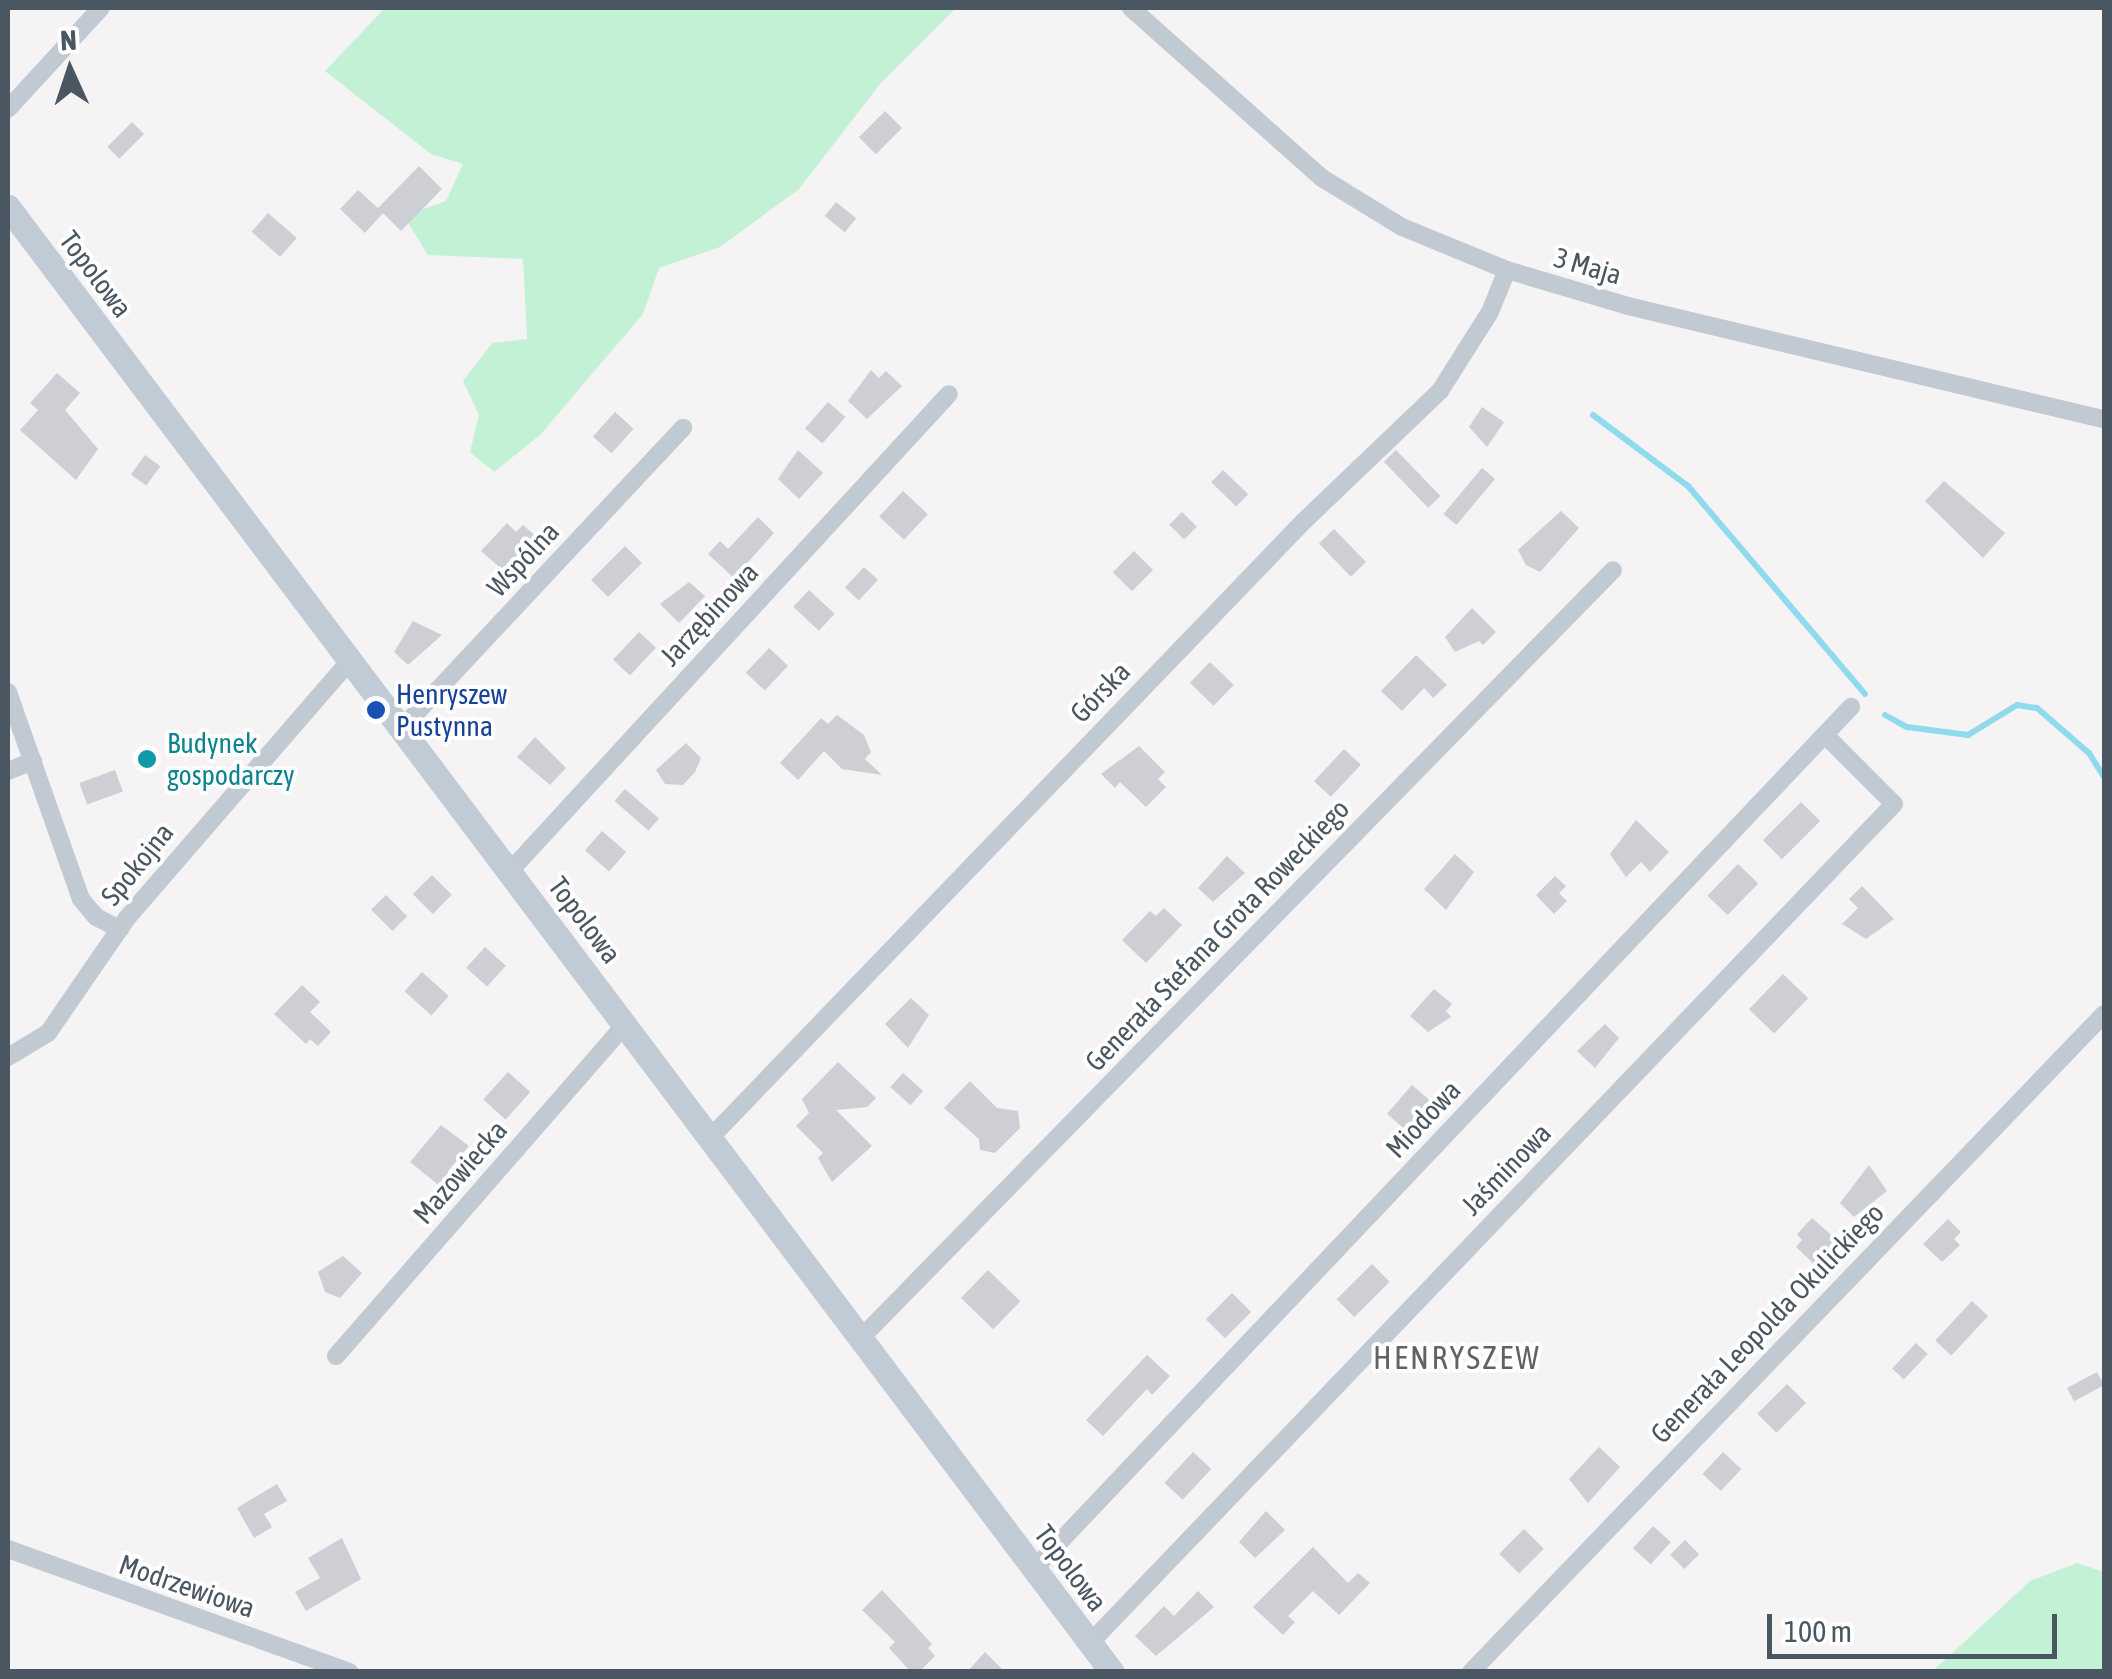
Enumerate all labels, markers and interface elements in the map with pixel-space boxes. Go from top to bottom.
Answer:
north arrow [20,20,120,120]
text: N [59,24,78,56]
street label: Topolowa [53,224,139,324]
street label: 3 Maja [1551,240,1625,292]
street label: Wspólna [480,515,566,603]
street label: Jarzębinowa [653,556,765,672]
street label: Górska [1063,655,1137,729]
place label: Henryszew Pustynna [396,677,507,743]
marker: Henryszew Pustynna [365,699,387,721]
place label: Budynek gospodarczy [167,726,294,792]
marker: Budynek gospodarczy [136,748,158,770]
street label: Generała Stefana Grota Roweckiego [1078,792,1356,1078]
street label: Spokojna [94,816,180,912]
street label: Topolowa [542,870,628,970]
street label: Miodowa [1379,1073,1467,1165]
street label: Mazowiecka [406,1113,514,1231]
street label: Jaśminowa [1454,1116,1558,1222]
street label: Generała Leopolda Okulickiego [1643,1196,1891,1450]
district label: HENRYSZEW [1373,1339,1541,1377]
street label: Topolowa [1028,1518,1114,1618]
street label: Modrzewiowa [115,1547,259,1625]
scale bar [1772,1594,2062,1656]
text: 100 m [1784,1614,1852,1648]

